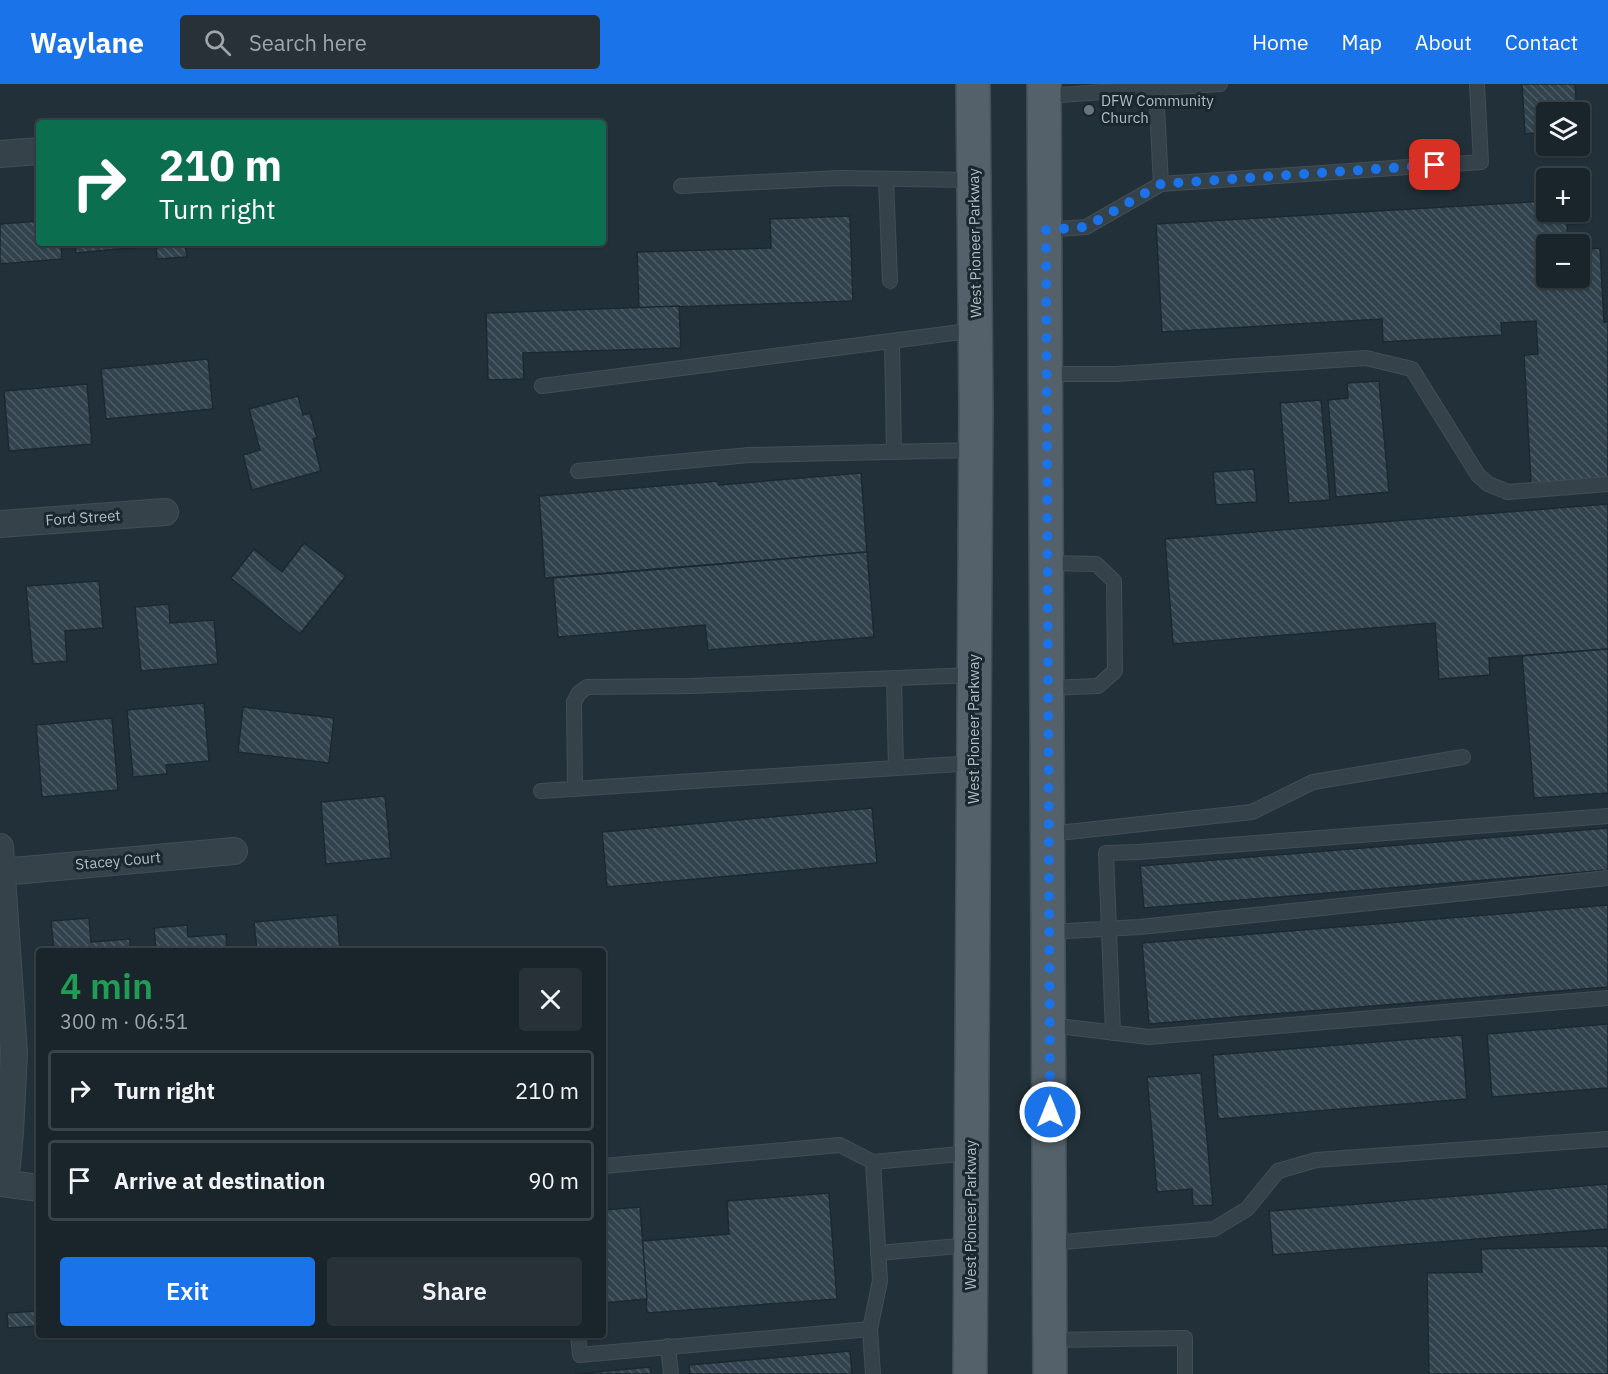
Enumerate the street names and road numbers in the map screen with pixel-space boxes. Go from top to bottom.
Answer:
street label: West Pioneer Parkway [964,167,985,318]
street label: Ford Street [45,505,121,530]
street label: West Pioneer Parkway [964,654,983,804]
street label: Stacey Court [74,847,161,874]
street label: West Pioneer Parkway [961,1140,980,1290]

